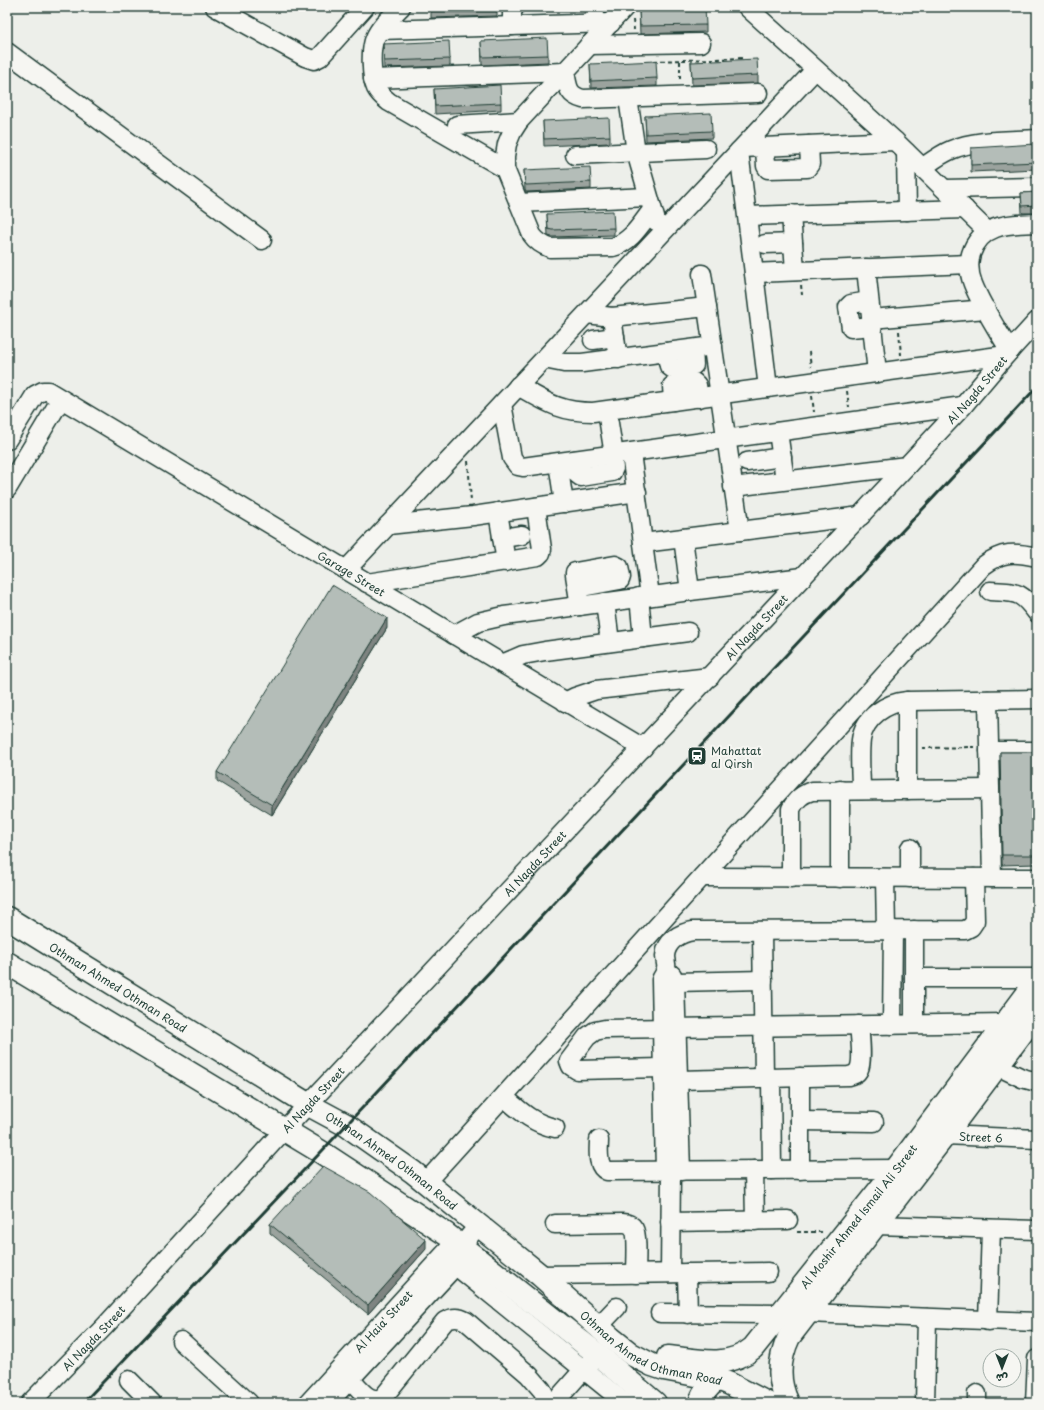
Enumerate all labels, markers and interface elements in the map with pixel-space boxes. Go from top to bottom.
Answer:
street label: Al Nagda Street [943,351,1011,427]
street label: Garage Street [314,546,389,600]
street label: Al Nagda Street [721,590,792,663]
place label: Mahattat al Qirsh [711,742,762,772]
station icon: Mahattat al Qirsh [686,745,708,767]
street label: Al Nagda Street [499,826,570,900]
street label: Othman Ahmed Othman Road [46,938,191,1036]
street label: Al Nagda Street [278,1062,348,1136]
street label: Othman Ahmed Othman Road [323,1107,462,1214]
street label: Street 6 [959,1127,1003,1146]
street label: Al Moshir Ahmed Ismail Ali Street [795,1140,921,1292]
street label: Al Haia' Street [350,1286,416,1356]
street label: Al Nagda Street [58,1301,129,1374]
street label: Othman Ahmed Othman Road [577,1306,725,1389]
north arrow [982,1348,1022,1388]
text: ش [996,1370,1008,1387]

